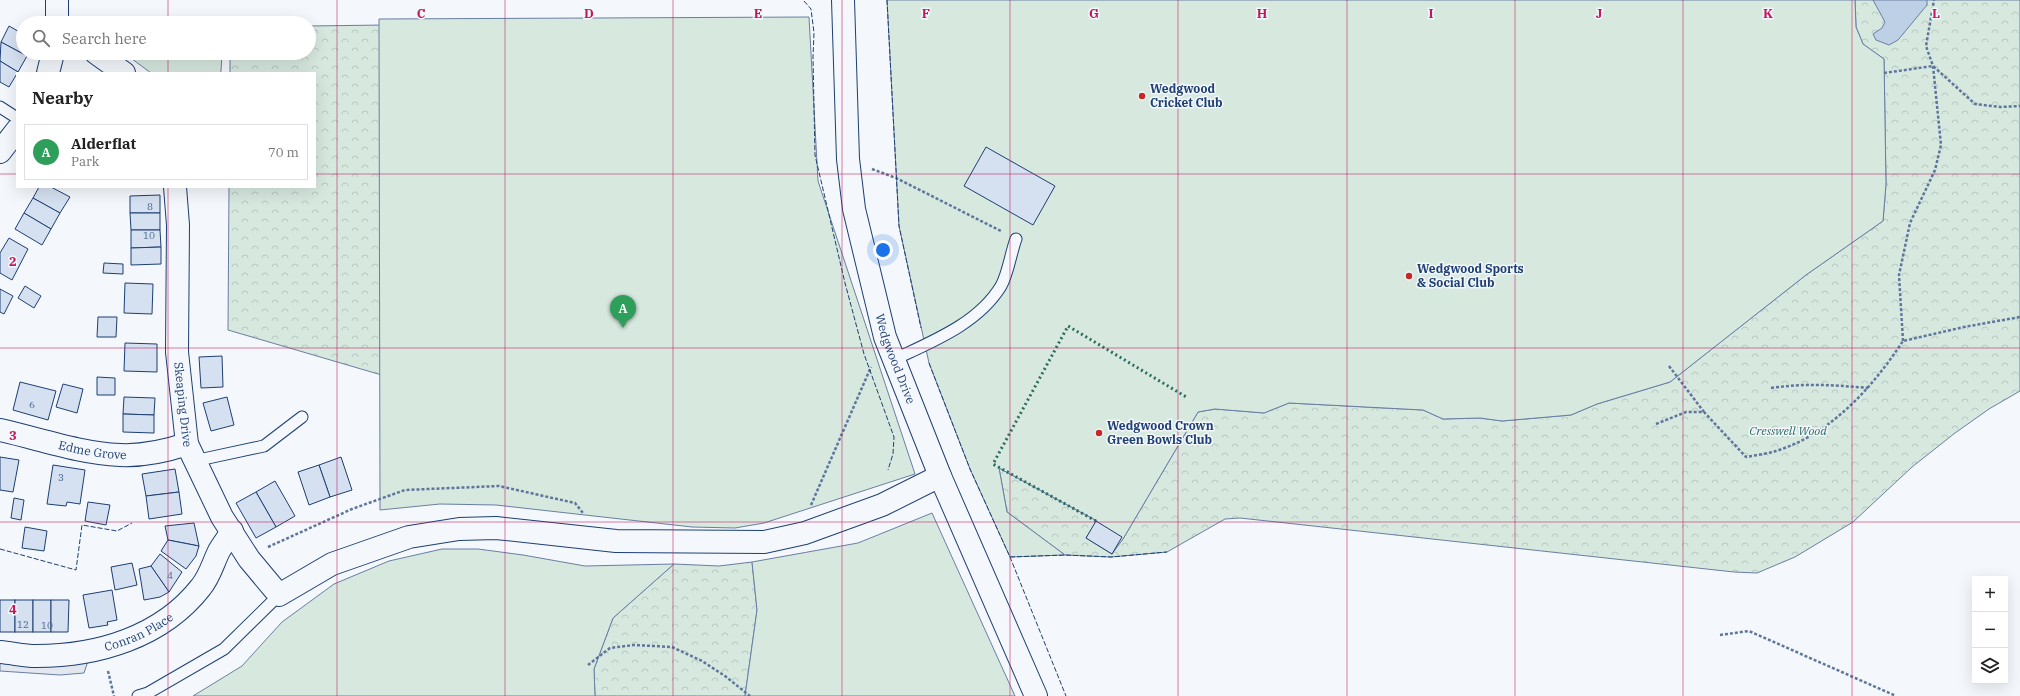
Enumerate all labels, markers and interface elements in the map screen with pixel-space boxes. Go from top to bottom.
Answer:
text: C [417,5,426,22]
text: D [584,5,594,22]
text: E [754,5,762,22]
text: F [922,5,930,22]
text: G [1089,5,1099,22]
text: H [1257,5,1268,22]
text: I [1429,5,1434,22]
text: J [1596,5,1603,22]
text: K [1763,5,1773,22]
text: L [1932,5,1940,22]
search box [16,16,316,60]
icon: search [30,27,52,49]
text: Search here [62,29,147,48]
place label: Wedgwood Cricket Club [1150,81,1223,110]
text: Nearby [32,87,93,109]
marker: Wedgwood Cricket Club [1137,91,1147,101]
text: Alderflat [71,134,136,153]
text: A [41,144,51,161]
text: 70 m [268,144,299,161]
text: Park [71,153,99,170]
house number: 8 [147,200,153,213]
house number: 10 [143,229,155,242]
your location [873,240,893,260]
text: 2 [9,253,17,270]
place label: Wedgwood Sports & Social Club [1417,261,1524,290]
marker: Wedgwood Sports & Social Club [1404,271,1414,281]
pin: A [610,295,636,328]
street label: Wedgwood Drive [873,312,919,406]
street label: Skeaping Drive [171,361,195,448]
house number: 6 [29,398,35,411]
place label: Wedgwood Crown Green Bowls Club [1107,418,1214,447]
park label: Cresswell Wood [1749,423,1827,438]
text: 3 [9,427,17,444]
marker: Wedgwood Crown Green Bowls Club [1094,428,1104,438]
street label: Edme Grove [57,437,127,462]
house number: 3 [58,471,64,484]
house number: 4 [167,569,173,582]
map controls [1972,576,2008,684]
button: + [1972,576,2008,612]
text: 4 [9,601,17,618]
street label: Conran Place [103,609,176,654]
button: − [1972,612,2008,648]
house number: 12 [17,618,29,631]
house number: 10 [41,619,53,632]
button: layers [1972,648,2008,684]

